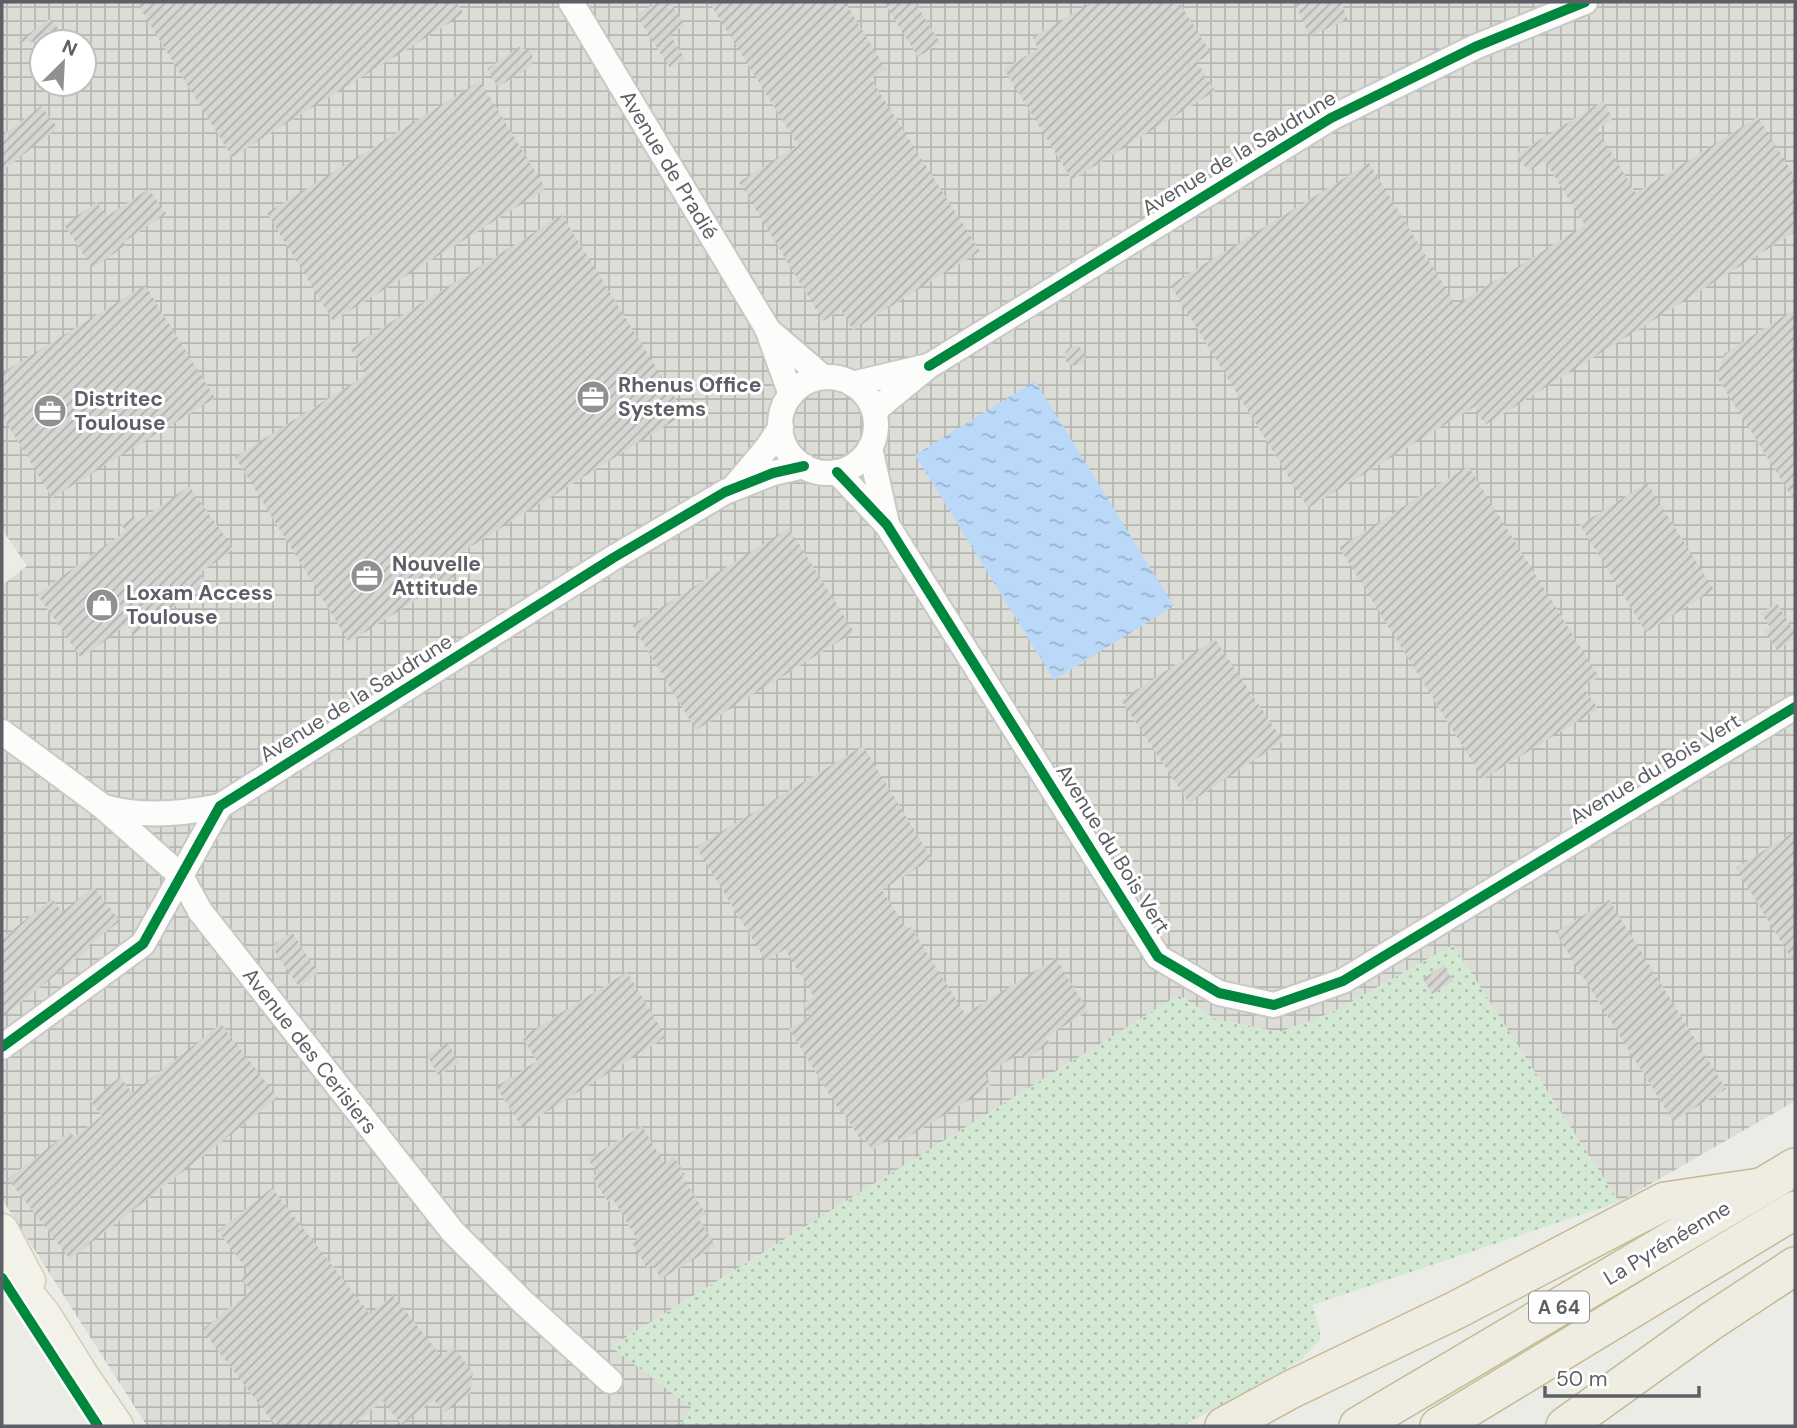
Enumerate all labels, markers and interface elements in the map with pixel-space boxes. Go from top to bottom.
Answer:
north arrow [28,28,98,98]
text: N [58,34,81,62]
street label: Avenue de la Saudrune [1137,84,1341,222]
street label: Avenue de Pradié [613,85,725,245]
place label: Rhenus Office Systems [618,371,761,423]
office icon: Rhenus Office Systems [574,378,612,416]
place label: Distritec Toulouse [74,385,166,437]
office icon: Distritec Toulouse [31,392,69,430]
place label: Nouvelle Attitude [392,550,481,602]
office icon: Nouvelle Attitude [348,557,386,595]
place label: Loxam Access Toulouse [126,579,273,631]
shop icon: Loxam Access Toulouse [83,586,121,624]
street label: Avenue de la Saudrune [254,627,458,769]
street label: Avenue du Bois Vert [1564,707,1746,831]
street label: Avenue du Bois Vert [1050,759,1176,939]
street label: Avenue des Cerisiers [236,962,384,1140]
street label: La Pyrénéenne [1598,1194,1736,1292]
road number: A 64 [1529,1292,1589,1322]
scale bar [1545,1354,1699,1398]
text: 50 m [1556,1365,1607,1393]

